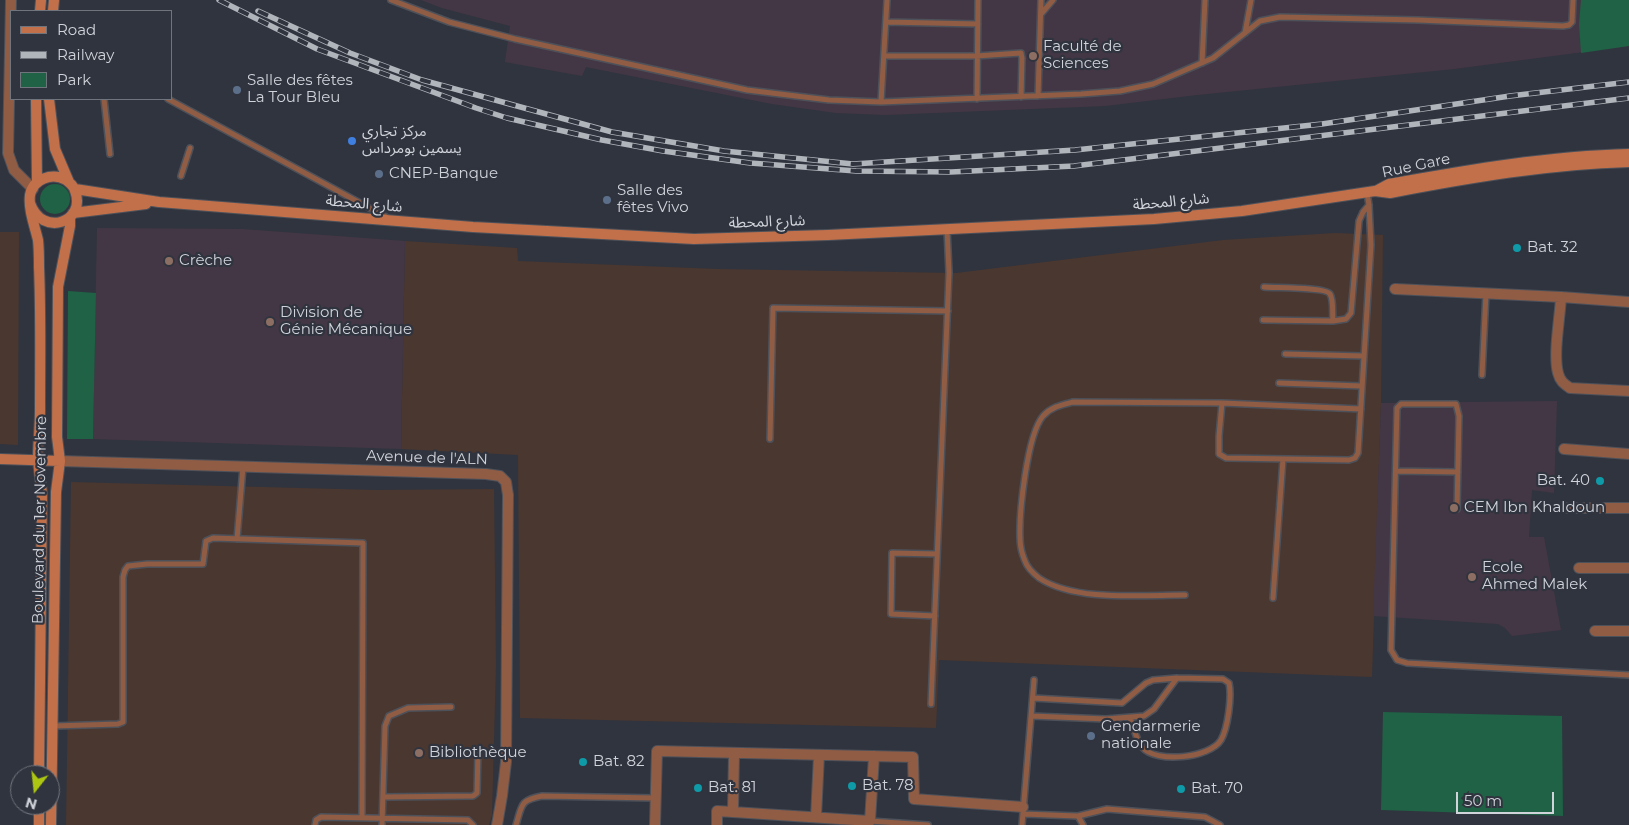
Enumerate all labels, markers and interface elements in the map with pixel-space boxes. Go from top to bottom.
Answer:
legend [10,10,172,100]
text: Road [57,20,96,39]
place label: Faculté de Sciences [1043,38,1121,73]
text: Railway [57,45,114,64]
marker: Faculté de Sciences [1027,50,1039,62]
text: Park [57,70,91,89]
place label: Salle des fêtes La Tour Bleu [247,72,353,107]
marker: Salle des fêtes La Tour Bleu [231,84,243,96]
place label: مركز تجاري يسمين بومرداس [362,123,462,158]
marker: مركز تجاري يسمين بومرداس [346,135,358,147]
street label: Rue Gare [1380,150,1452,182]
place label: CNEP-Banque [389,165,498,183]
marker: CNEP-Banque [373,168,385,180]
place label: Salle des fêtes Vivo [617,182,689,217]
street label: شارع المحطة [1132,190,1210,214]
street label: شارع المحطة [325,192,403,216]
marker: Salle des fêtes Vivo [601,194,613,206]
street label: شارع المحطة [728,212,806,232]
place label: Bat. 32 [1527,239,1577,257]
marker: Bat. 32 [1511,242,1523,254]
place label: Crèche [179,252,232,270]
marker: Crèche [163,255,175,267]
place label: Division de Génie Mécanique [280,304,412,339]
marker: Division de Génie Mécanique [264,316,276,328]
street label: Boulevard du 1er Novembre [29,416,51,624]
street label: Avenue de l'ALN [366,447,488,469]
place label: Bat. 40 [1537,472,1590,490]
marker: Bat. 40 [1594,475,1606,487]
place label: CEM Ibn Khaldoun [1464,499,1605,517]
marker: CEM Ibn Khaldoun [1448,502,1460,514]
place label: Ecole Ahmed Malek [1482,559,1587,594]
marker: Ecole Ahmed Malek [1466,571,1478,583]
place label: Gendarmerie nationale [1101,718,1201,753]
marker: Gendarmerie nationale [1085,730,1097,742]
place label: Bibliothèque [429,744,527,762]
marker: Bibliothèque [413,747,425,759]
place label: Bat. 82 [593,753,645,771]
marker: Bat. 82 [577,756,589,768]
north arrow [10,765,60,815]
place label: Bat. 78 [862,777,914,795]
place label: Bat. 81 [708,779,756,797]
marker: Bat. 78 [846,780,858,792]
place label: Bat. 70 [1191,780,1243,798]
marker: Bat. 81 [692,782,704,794]
scale bar [1459,782,1556,814]
marker: Bat. 70 [1175,783,1187,795]
text: 50 m [1464,791,1502,810]
text: N [23,793,39,814]

